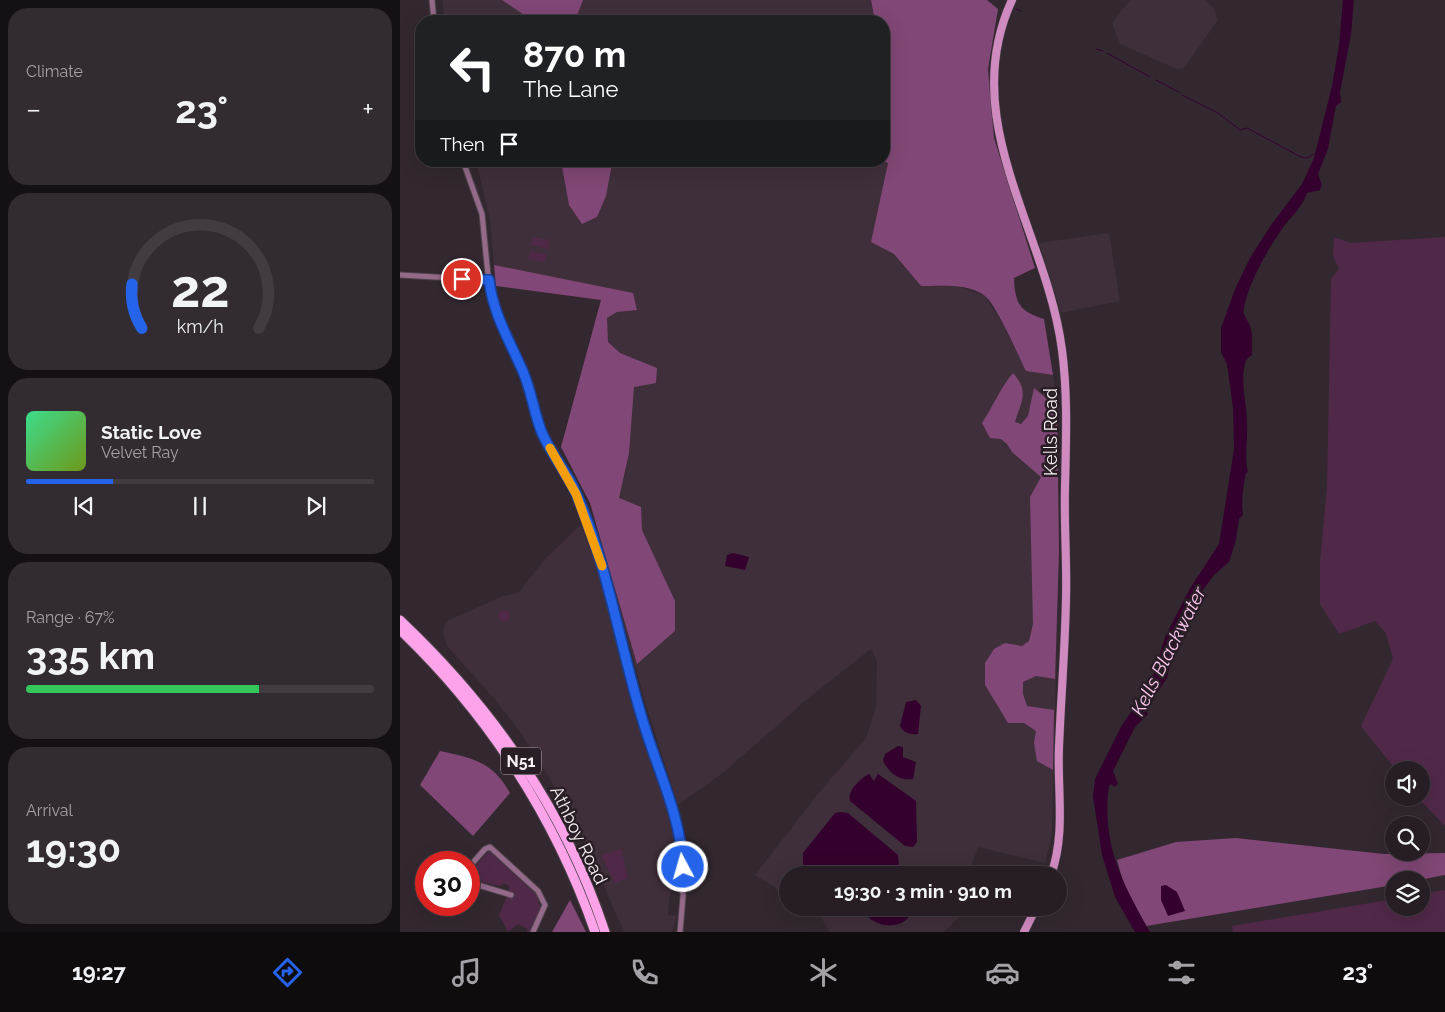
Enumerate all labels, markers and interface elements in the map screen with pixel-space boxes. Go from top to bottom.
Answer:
text: 870 m [523,34,626,75]
icon: left [440,35,505,100]
text: Climate [26,62,83,81]
text: The Lane [523,76,618,102]
text: 23° [175,87,228,132]
text: − [26,93,41,126]
text: + [362,93,374,126]
icon: arrive [495,130,523,158]
text: Then [440,133,485,155]
text: 22 [171,258,229,319]
pin [441,258,483,300]
icon: arrive [448,265,476,293]
text: km/h [176,316,224,337]
street label: Kells Road [1040,388,1061,476]
text: Static Love [101,421,202,443]
text: Velvet Ray [101,443,179,462]
icon: previous [70,492,98,520]
icon: pause [186,492,214,520]
icon: next [302,492,330,520]
water label: Kells Blackwater [1126,582,1211,719]
text: Range · 67% [26,608,114,627]
text: 335 km [26,633,155,678]
road number: N51 [501,748,541,774]
map controls [1385,761,1430,916]
button: sound [1385,761,1430,806]
street label: Athboy Road [546,782,612,888]
text: Arrival [26,801,73,820]
button: search [1385,816,1430,861]
text: 19:30 [26,826,121,871]
position arrow [656,840,708,892]
speed limit sign: 30 [415,851,480,916]
button: layers [1385,871,1430,916]
text: 19:30 · 3 min · 910 m [834,880,1012,902]
icon: directions [270,955,305,990]
icon: music [449,955,484,990]
icon: phone [627,955,662,990]
icon: climate [806,955,841,990]
icon: car [985,955,1020,990]
icon: filters [1164,955,1199,990]
text: 19:27 [72,959,126,985]
text: 23° [1342,959,1373,985]

